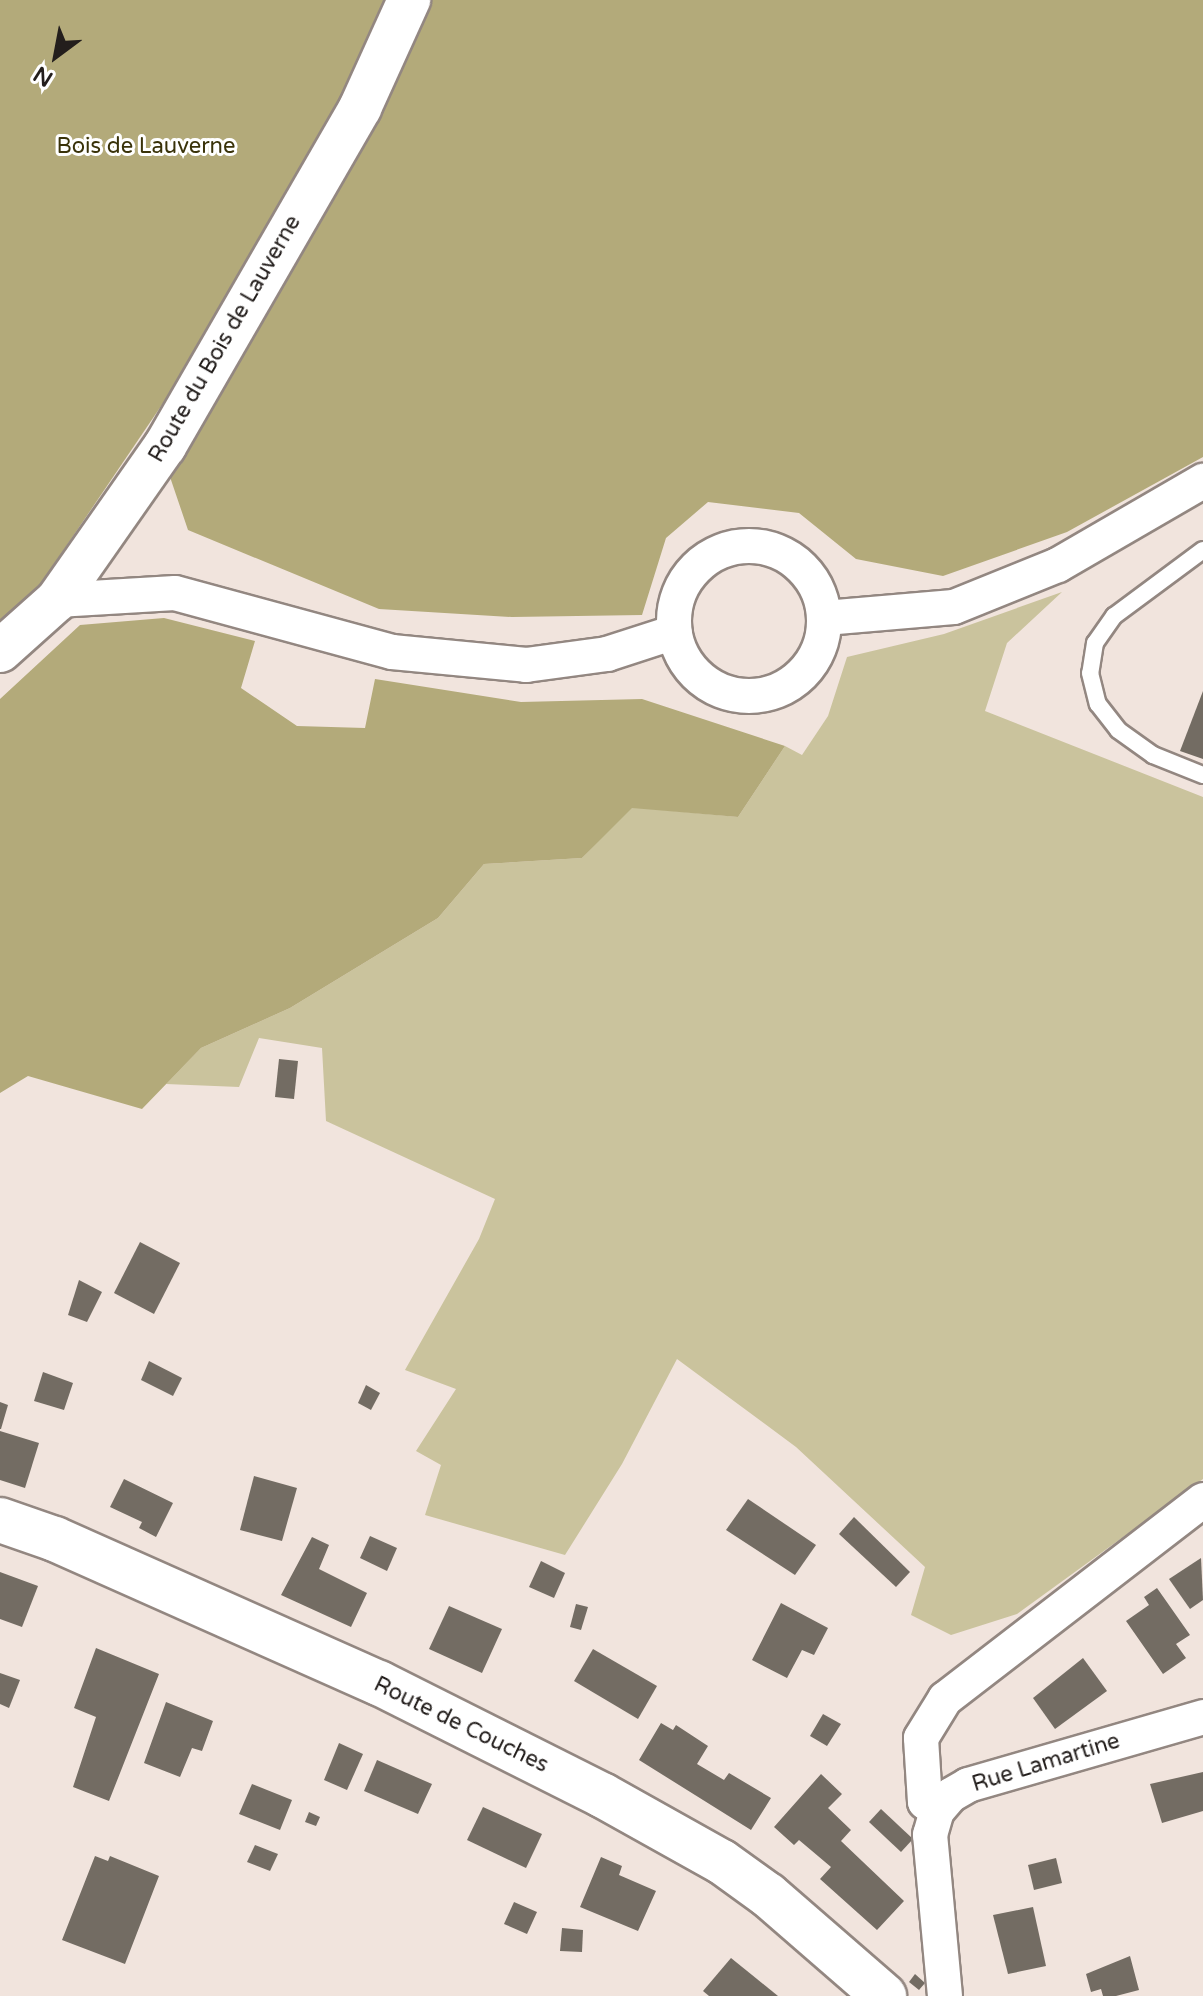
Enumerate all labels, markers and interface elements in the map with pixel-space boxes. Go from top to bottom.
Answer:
north arrow [16,16,96,96]
text: N [29,61,58,92]
park label: Bois de Lauverne [57,134,235,160]
street label: Route du Bois de Lauverne [143,211,307,467]
street label: Route de Couches [369,1671,553,1779]
street label: Rue Lamartine [969,1728,1123,1798]

